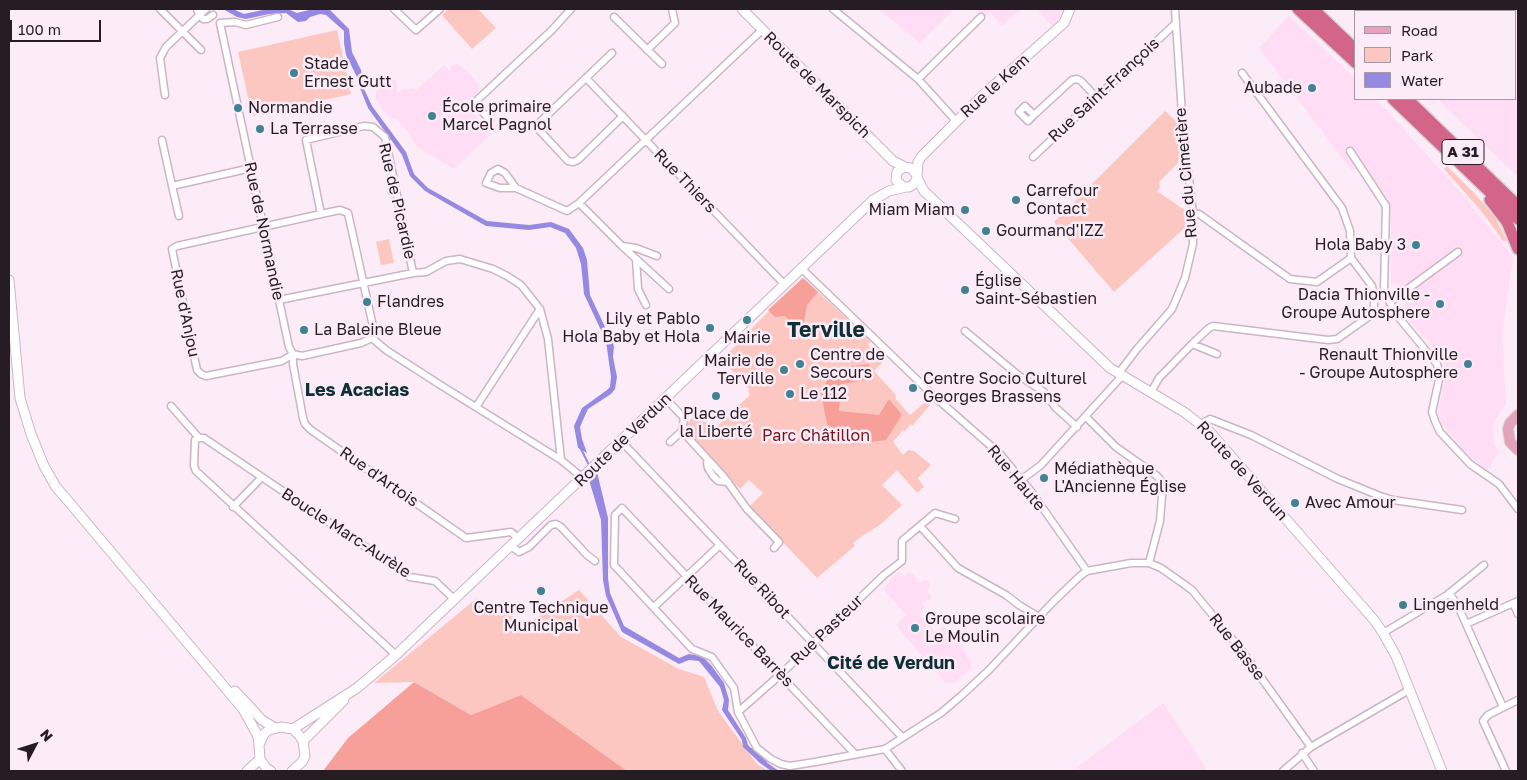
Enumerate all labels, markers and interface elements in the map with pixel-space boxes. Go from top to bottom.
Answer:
scale bar [12,10,104,42]
legend [1354,10,1517,100]
text: 100 m [18,20,61,38]
text: Road [1401,21,1438,39]
street label: Route de Marspich [760,28,874,142]
street label: Rue Saint-François [1045,34,1163,146]
text: Park [1401,46,1433,64]
street label: Rue le Kem [957,50,1033,122]
place label: Stade Ernest Gutt [304,54,392,92]
marker: Stade Ernest Gutt [288,67,300,79]
text: Water [1401,71,1444,89]
place label: Aubade [1244,78,1302,98]
marker: Aubade [1306,82,1318,94]
place label: École primaire Marcel Pagnol [442,97,552,135]
place label: Normandie [248,98,332,118]
marker: Normandie [232,102,244,114]
street label: Rue du Cimetière [1171,107,1201,239]
marker: École primaire Marcel Pagnol [426,110,438,122]
place label: La Terrasse [270,119,358,139]
marker: La Terrasse [254,123,266,135]
road number: A 31 [1442,140,1484,164]
street label: Rue de Picardie [374,141,420,261]
street label: Rue Thiers [650,145,720,217]
street label: Rue de Normandie [240,160,288,302]
place label: Carrefour Contact [1026,181,1099,219]
marker: Carrefour Contact [1010,194,1022,206]
place label: Miam Miam [869,200,955,220]
marker: Miam Miam [959,204,971,216]
place label: Gourmand'IZZ [996,221,1104,241]
marker: Gourmand'IZZ [980,225,992,237]
place label: Hola Baby 3 [1314,235,1406,255]
marker: Hola Baby 3 [1410,239,1422,251]
street label: Rue d'Anjou [166,267,204,359]
place label: Église Saint-Sébastien [975,271,1097,309]
marker: Église Saint-Sébastien [959,284,971,296]
place label: Dacia Thionville - Groupe Autosphere [1281,285,1430,323]
place label: Flandres [377,292,444,312]
marker: Flandres [361,296,373,308]
marker: Dacia Thionville - Groupe Autosphere [1434,298,1446,310]
place label: Lily et Pablo Hola Baby et Hola [562,309,700,347]
marker: Mairie [741,314,753,326]
district label: Terville [787,317,865,343]
place label: La Baleine Bleue [314,320,442,340]
marker: Lily et Pablo Hola Baby et Hola [704,322,716,334]
marker: La Baleine Bleue [298,324,310,336]
place label: Mairie [724,328,770,348]
place label: Centre de Secours [810,345,885,383]
place label: Renault Thionville - Groupe Autosphere [1299,345,1458,383]
place label: Mairie de Terville [704,351,774,389]
marker: Centre de Secours [794,358,806,370]
marker: Renault Thionville - Groupe Autosphere [1462,358,1474,370]
marker: Mairie de Terville [778,364,790,376]
place label: Centre Socio Culturel Georges Brassens [923,369,1087,407]
district label: Les Acacias [305,379,409,401]
marker: Centre Socio Culturel Georges Brassens [907,382,919,394]
place label: Le 112 [800,384,847,404]
marker: Le 112 [784,388,796,400]
street label: Route de Verdun [571,389,675,491]
marker: Place de la Liberté [710,390,722,402]
place label: Place de la Liberté [680,404,752,442]
street label: Route de Verdun [1192,417,1292,525]
park label: Parc Châtillon [762,426,870,446]
street label: Rue Haute [983,441,1049,515]
street label: Rue d'Artois [336,443,422,511]
place label: Médiathèque L'Ancienne Église [1054,459,1186,497]
marker: Médiathèque L'Ancienne Église [1038,472,1050,484]
street label: Boucle Marc-Aurèle [278,484,414,582]
place label: Avec Amour [1305,493,1396,513]
marker: Avec Amour [1289,497,1301,509]
street label: Rue Ribot [730,555,794,623]
street label: Rue Maurice Barrès [681,571,797,691]
marker: Centre Technique Municipal [535,585,547,597]
street label: Rue Pasteur [787,591,867,669]
place label: Lingenheld [1413,595,1499,615]
place label: Centre Technique Municipal [474,598,608,636]
marker: Lingenheld [1397,599,1409,611]
place label: Groupe scolaire Le Moulin [925,609,1045,647]
street label: Rue Basse [1205,610,1269,684]
marker: Groupe scolaire Le Moulin [909,622,921,634]
district label: Cité de Verdun [827,652,955,674]
north arrow [10,720,60,770]
text: N [37,725,57,745]

